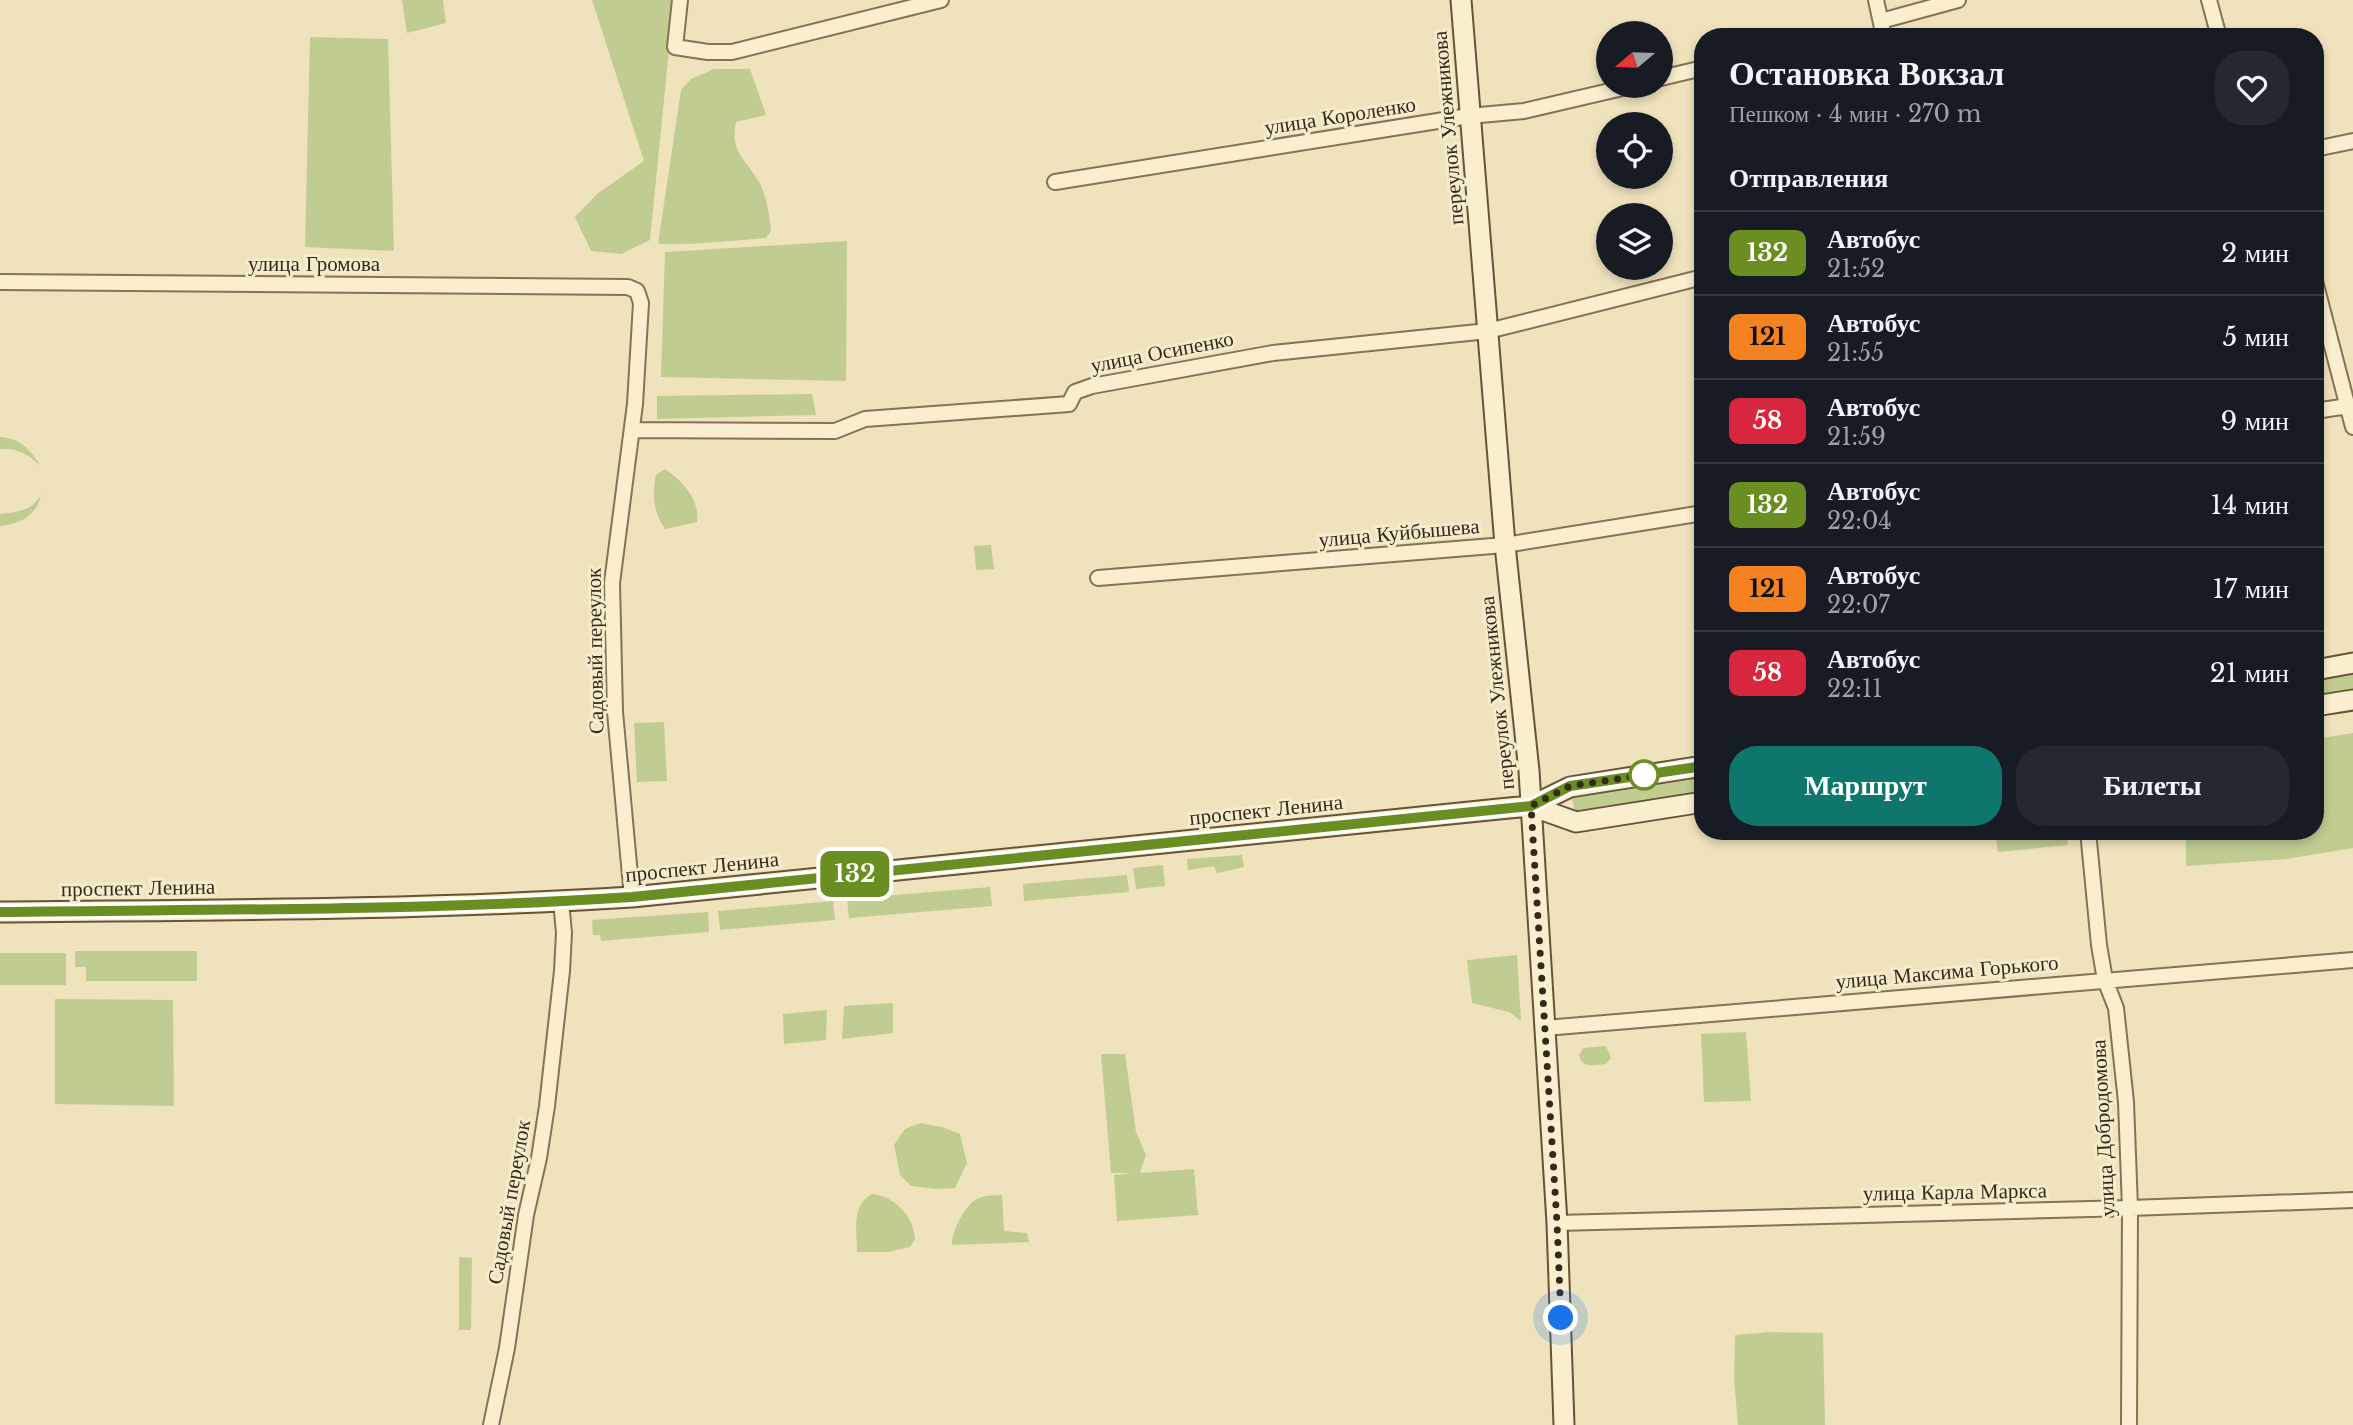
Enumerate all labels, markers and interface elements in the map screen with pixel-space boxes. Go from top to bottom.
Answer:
north arrow [1596,21,1673,98]
map controls [1596,21,1673,280]
street label: переулок Улежникова [1427,29,1469,226]
button: heart [2215,51,2289,125]
text: Остановка Вокзал [1729,53,2004,94]
street label: улица Короленко [1263,91,1417,141]
text: Пешком · 4 мин · 270 m [1729,100,1981,128]
button: locate [1596,112,1673,189]
text: Отправления [1729,162,1888,194]
button: layers [1596,203,1673,280]
text: Автобус [1827,223,1920,255]
text: 2 мин [2221,237,2289,269]
text: 132 [1747,238,1788,267]
street label: улица Громова [248,251,381,277]
text: 21:52 [1827,255,1885,283]
text: Автобус [1827,307,1920,339]
text: 5 мин [2222,321,2289,353]
text: 121 [1749,322,1786,351]
street label: улица Осипенко [1088,325,1236,379]
text: 21:55 [1827,339,1884,367]
text: Автобус [1827,391,1920,423]
text: 9 мин [2221,405,2289,437]
text: 58 [1753,406,1782,435]
text: 21:59 [1827,423,1886,451]
text: Автобус [1827,475,1920,507]
text: 14 мин [2210,489,2289,521]
text: 132 [1747,490,1788,519]
text: 22:04 [1827,507,1892,535]
street label: улица Куйбышева [1318,513,1481,553]
text: Автобус [1827,559,1920,591]
street label: Садовый переулок [581,567,609,734]
text: 17 мин [2213,573,2289,605]
text: 121 [1749,574,1786,603]
text: 22:07 [1827,591,1890,619]
street label: переулок Улежникова [1474,594,1520,791]
text: Автобус [1827,643,1920,675]
text: 21 мин [2210,657,2289,689]
text: 58 [1753,658,1782,687]
text: 22:11 [1827,675,1882,703]
button: Маршрут [1729,746,2002,826]
button: Билеты [2016,746,2289,826]
unlabelled marker [1629,760,1659,790]
street label: проспект Ленина [1188,789,1345,831]
street label: проспект Ленина [624,846,781,888]
line badge: 132 [815,851,895,897]
text: 132 [834,859,876,888]
street label: проспект Ленина [61,874,216,902]
street label: улица Максима Горького [1834,949,2060,995]
street label: улица Добродомова [2085,1038,2121,1217]
street label: Садовый переулок [482,1117,536,1286]
street label: улица Карла Маркса [1863,1177,2048,1207]
your location [1543,1300,1578,1335]

